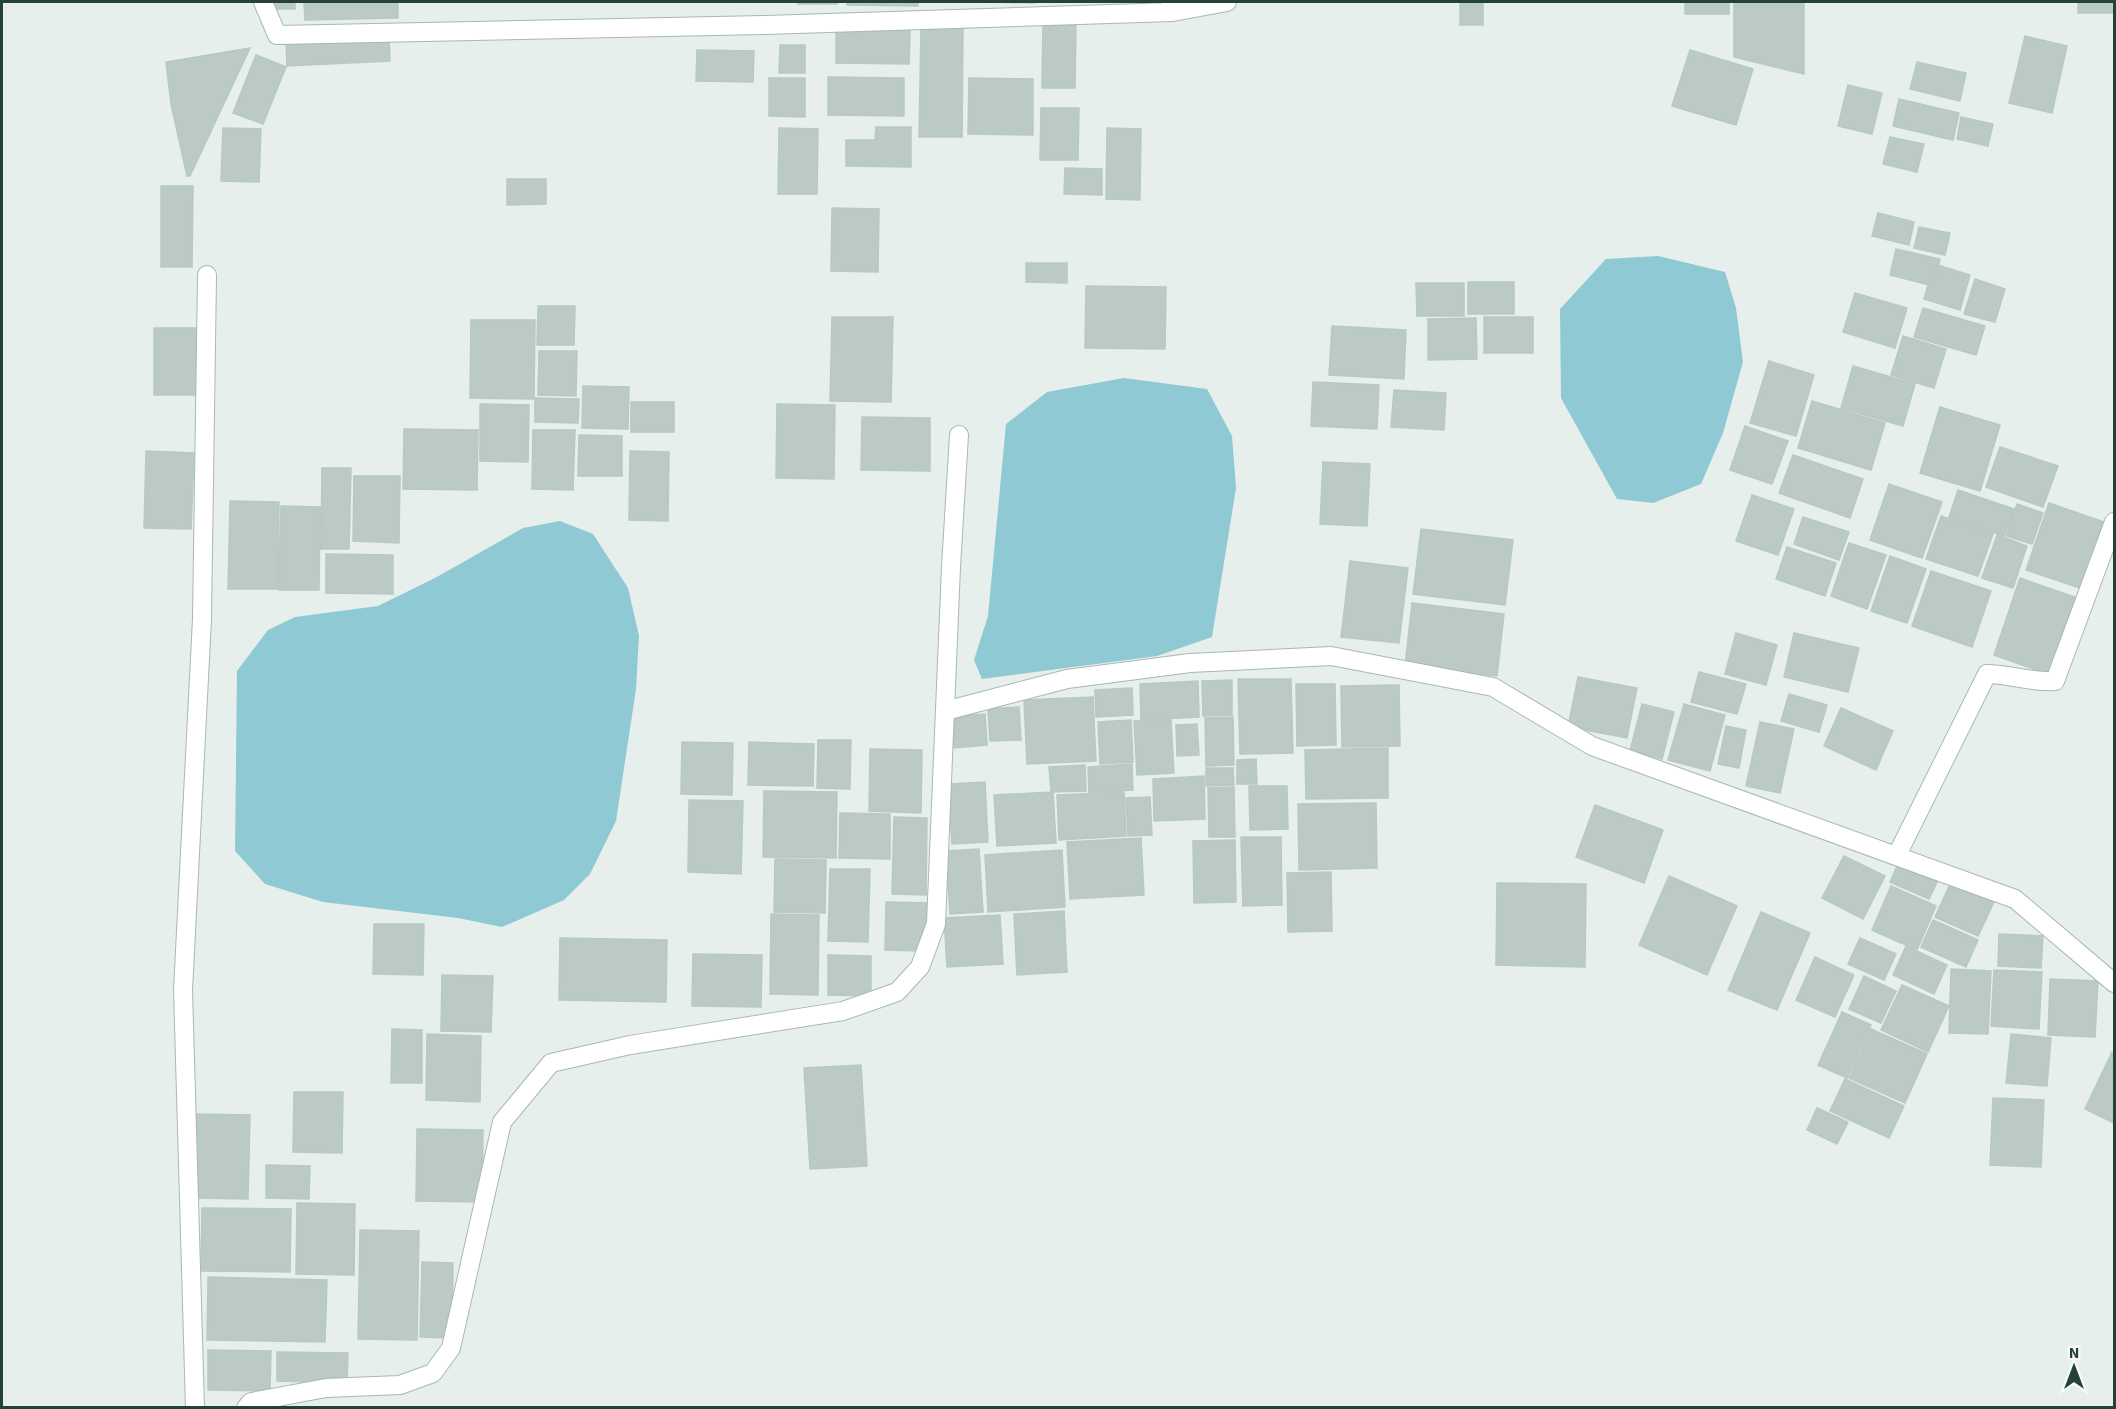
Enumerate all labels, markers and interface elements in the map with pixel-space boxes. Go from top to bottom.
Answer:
north arrow [2044,1337,2104,1397]
text: N [2069,1342,2079,1364]

